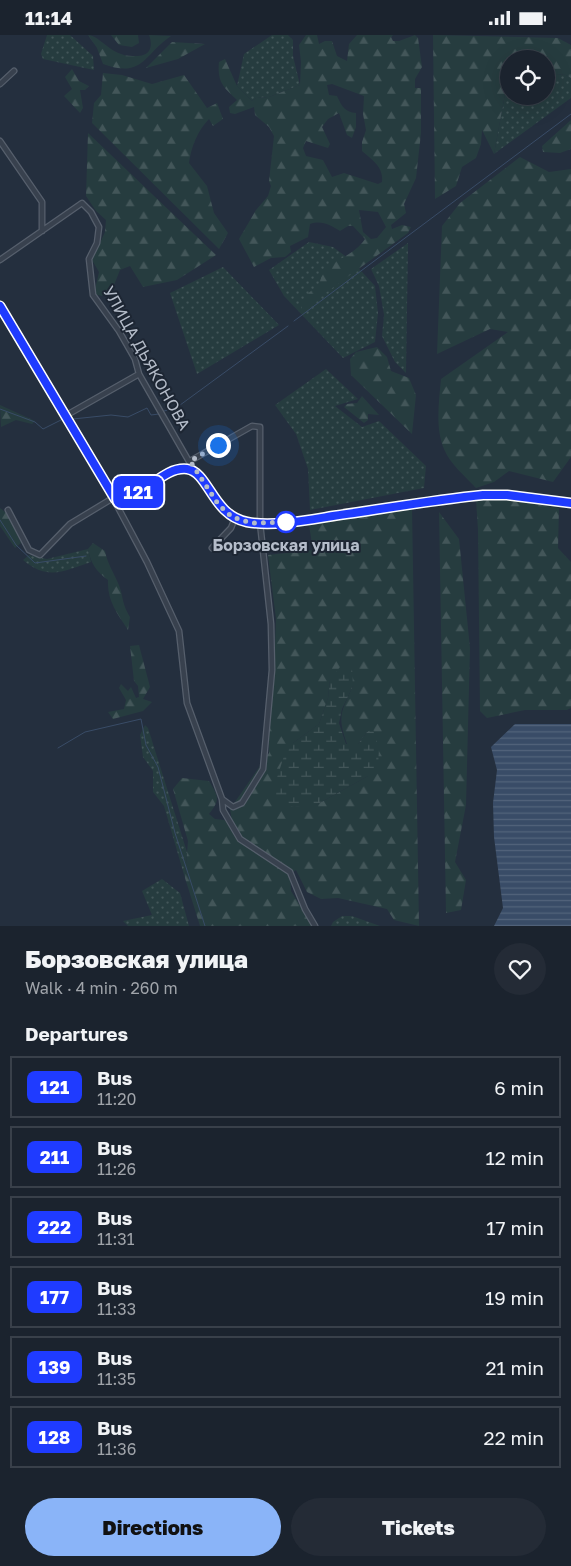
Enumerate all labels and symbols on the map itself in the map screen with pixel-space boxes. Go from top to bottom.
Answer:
street label: УЛИЦА ДЬЯКОНОВА [99,282,195,434]
your location [206,433,231,458]
line badge: 121 [109,476,167,508]
marker: Борзовская улица [275,511,297,533]
place label: Борзовская улица [212,535,360,555]

